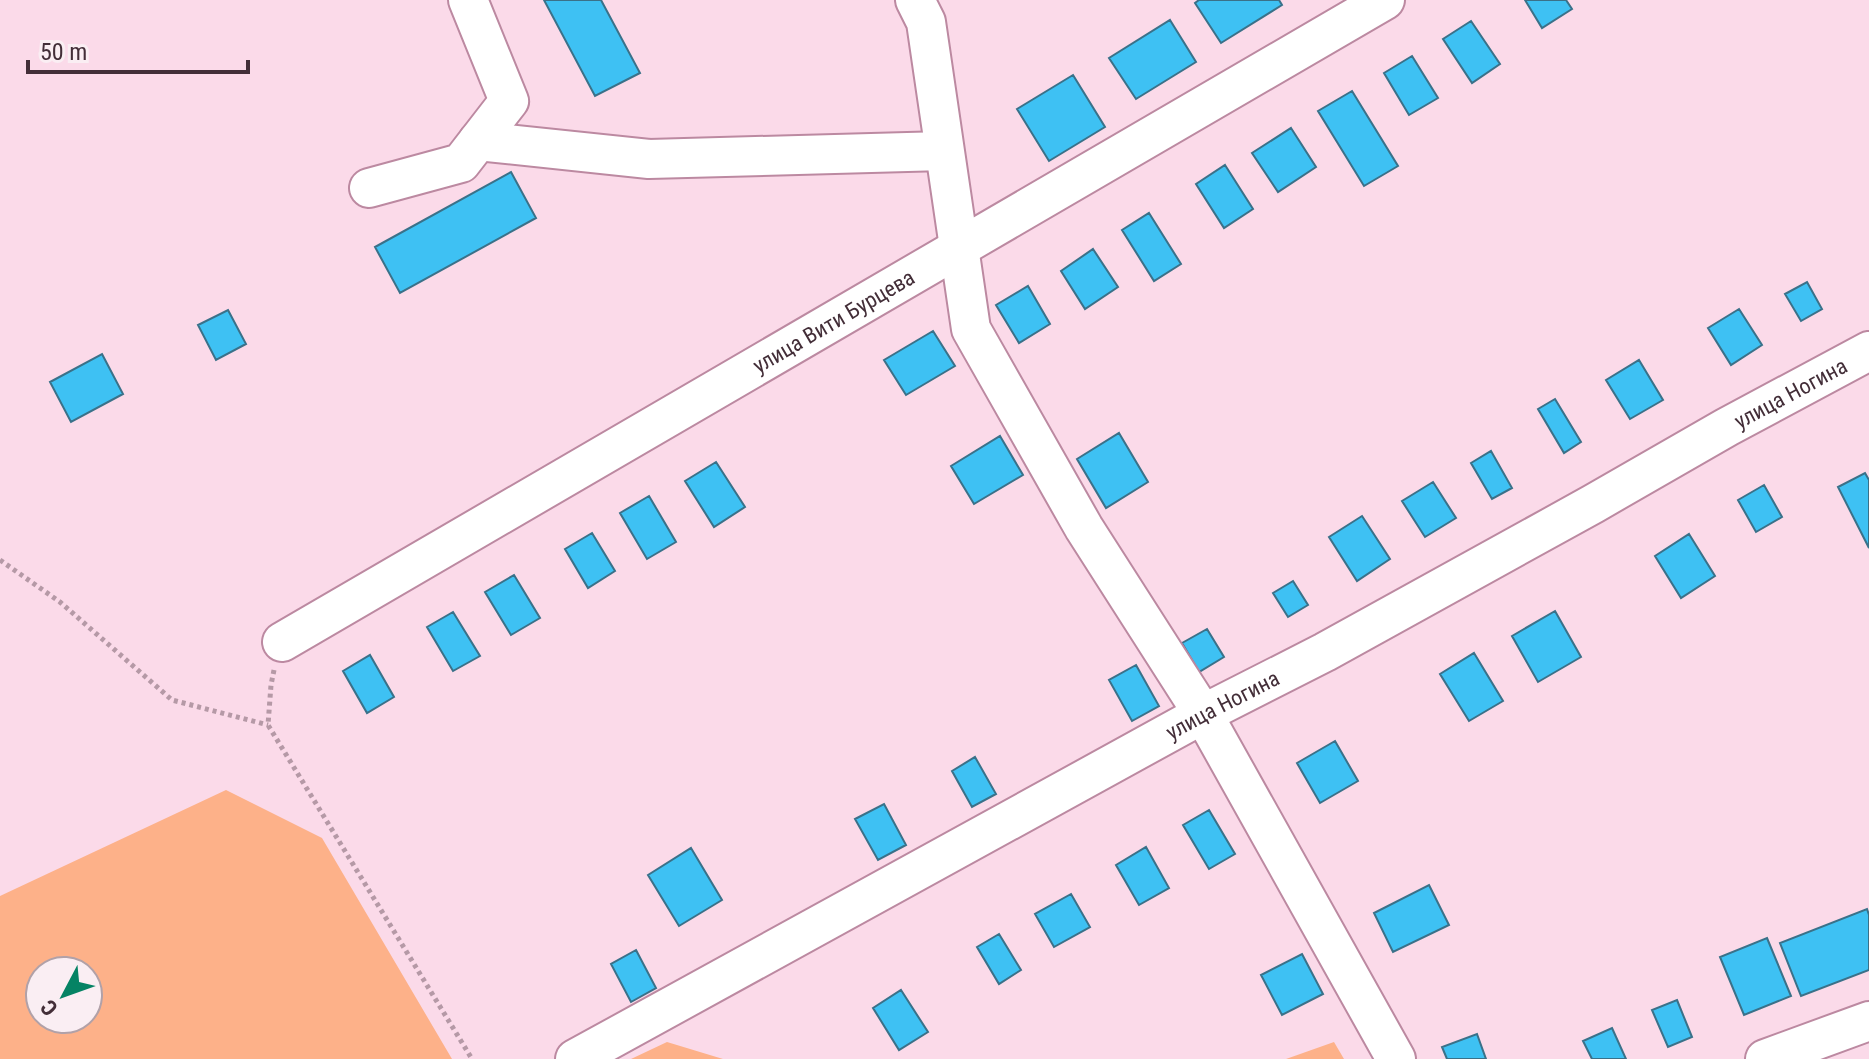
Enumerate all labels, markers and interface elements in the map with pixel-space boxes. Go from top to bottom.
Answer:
scale bar [28,24,248,74]
text: 50 m [40,38,87,66]
street label: улица Вити Бурцева [748,264,919,378]
street label: улица Ногина [1730,353,1851,433]
street label: улица Ногина [1161,665,1283,745]
north arrow [24,955,104,1035]
text: С [36,995,63,1021]

